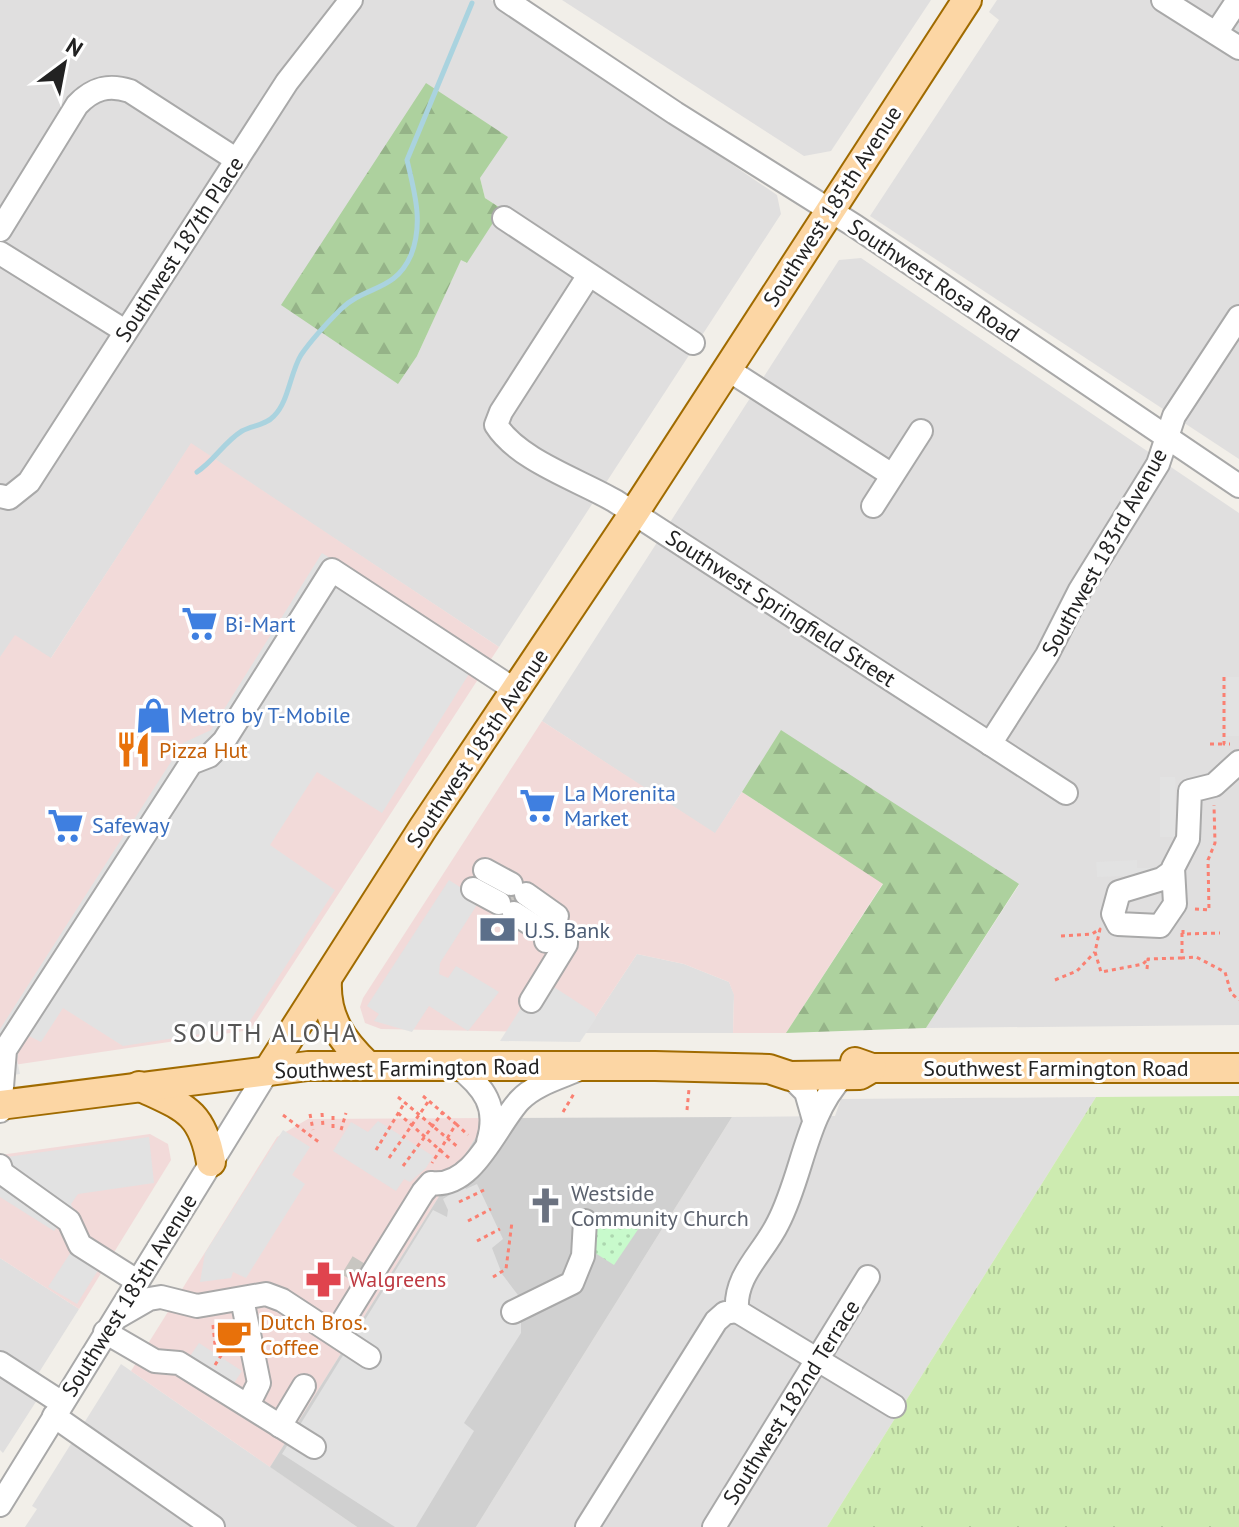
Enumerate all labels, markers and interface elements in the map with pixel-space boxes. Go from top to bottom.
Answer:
north arrow [24,24,104,104]
text: N [61,31,88,63]
street label: Southwest 185th Avenue [757,100,907,312]
street label: Southwest 187th Place [109,151,249,347]
street label: Southwest Rosa Road [843,212,1025,348]
street label: Southwest 183rd Avenue [1035,443,1173,661]
street label: Southwest Springfield Street [661,523,902,693]
supermarket icon: Bi-Mart [180,605,218,643]
place label: Bi-Mart [225,610,296,638]
street label: Southwest 185th Avenue [400,643,554,853]
shop icon: Metro by T-Mobile [135,696,173,734]
place label: Metro by T-Mobile [180,701,350,729]
restaurant icon: Pizza Hut [114,731,152,769]
place label: Pizza Hut [159,736,248,764]
place label: La Morenita Market [564,779,676,832]
supermarket icon: La Morenita Market [519,787,557,825]
supermarket icon: Safeway [47,806,85,844]
place label: Safeway [92,811,170,839]
bank icon: U.S. Bank [479,911,517,949]
place label: U.S. Bank [524,916,610,944]
district label: SOUTH ALOHA [173,1016,359,1049]
street label: Southwest Farmington Road [274,1052,540,1084]
street label: Southwest Farmington Road [923,1054,1189,1082]
place label: Westside Community Church [571,1179,749,1232]
church icon: Westside Community Church [526,1187,564,1225]
street label: Southwest 185th Avenue [55,1188,203,1402]
pharmacy icon: Walgreens [304,1260,342,1298]
place label: Walgreens [349,1265,446,1293]
street label: Southwest 182nd Terrace [716,1294,866,1510]
place label: Dutch Bros. Coffee [260,1308,367,1361]
cafe icon: Dutch Bros. Coffee [215,1316,253,1354]

